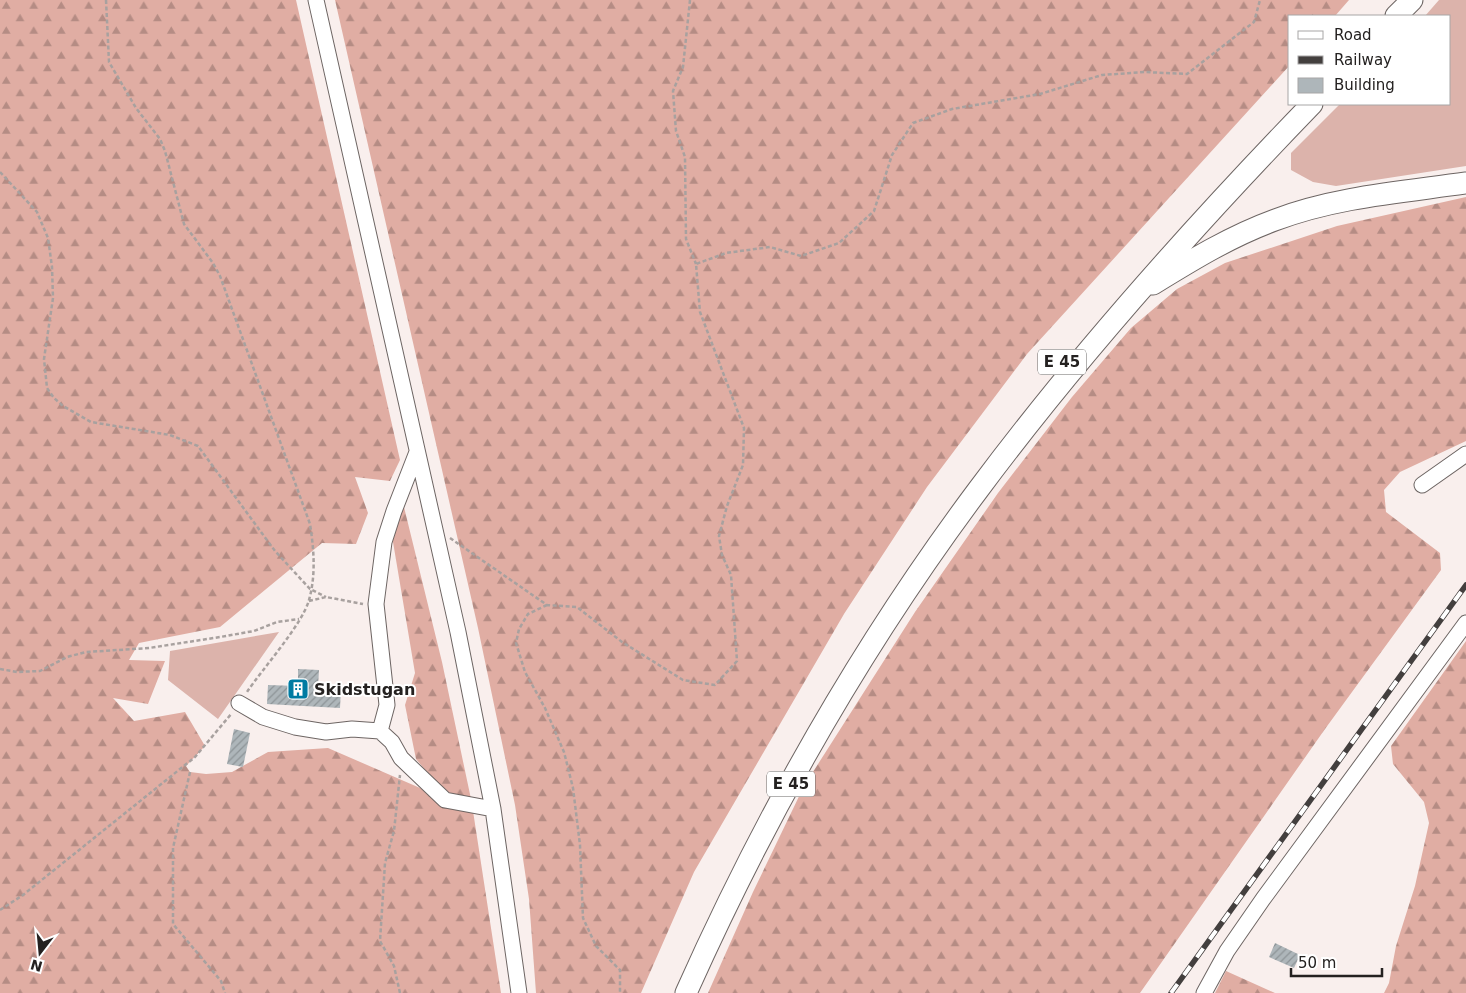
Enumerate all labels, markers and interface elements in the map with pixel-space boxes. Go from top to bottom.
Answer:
legend [1288,15,1451,105]
text: Road [1334,26,1372,44]
text: Railway [1334,51,1392,69]
text: Building [1334,76,1395,94]
road number: E 45 [1038,350,1086,374]
building icon: Skidstugan [286,677,310,701]
place label: Skidstugan [314,680,415,699]
road number: E 45 [767,772,815,796]
north arrow [15,928,65,978]
scale bar [1291,946,1382,978]
text: 50 m [1298,954,1336,972]
text: N [29,956,44,975]

